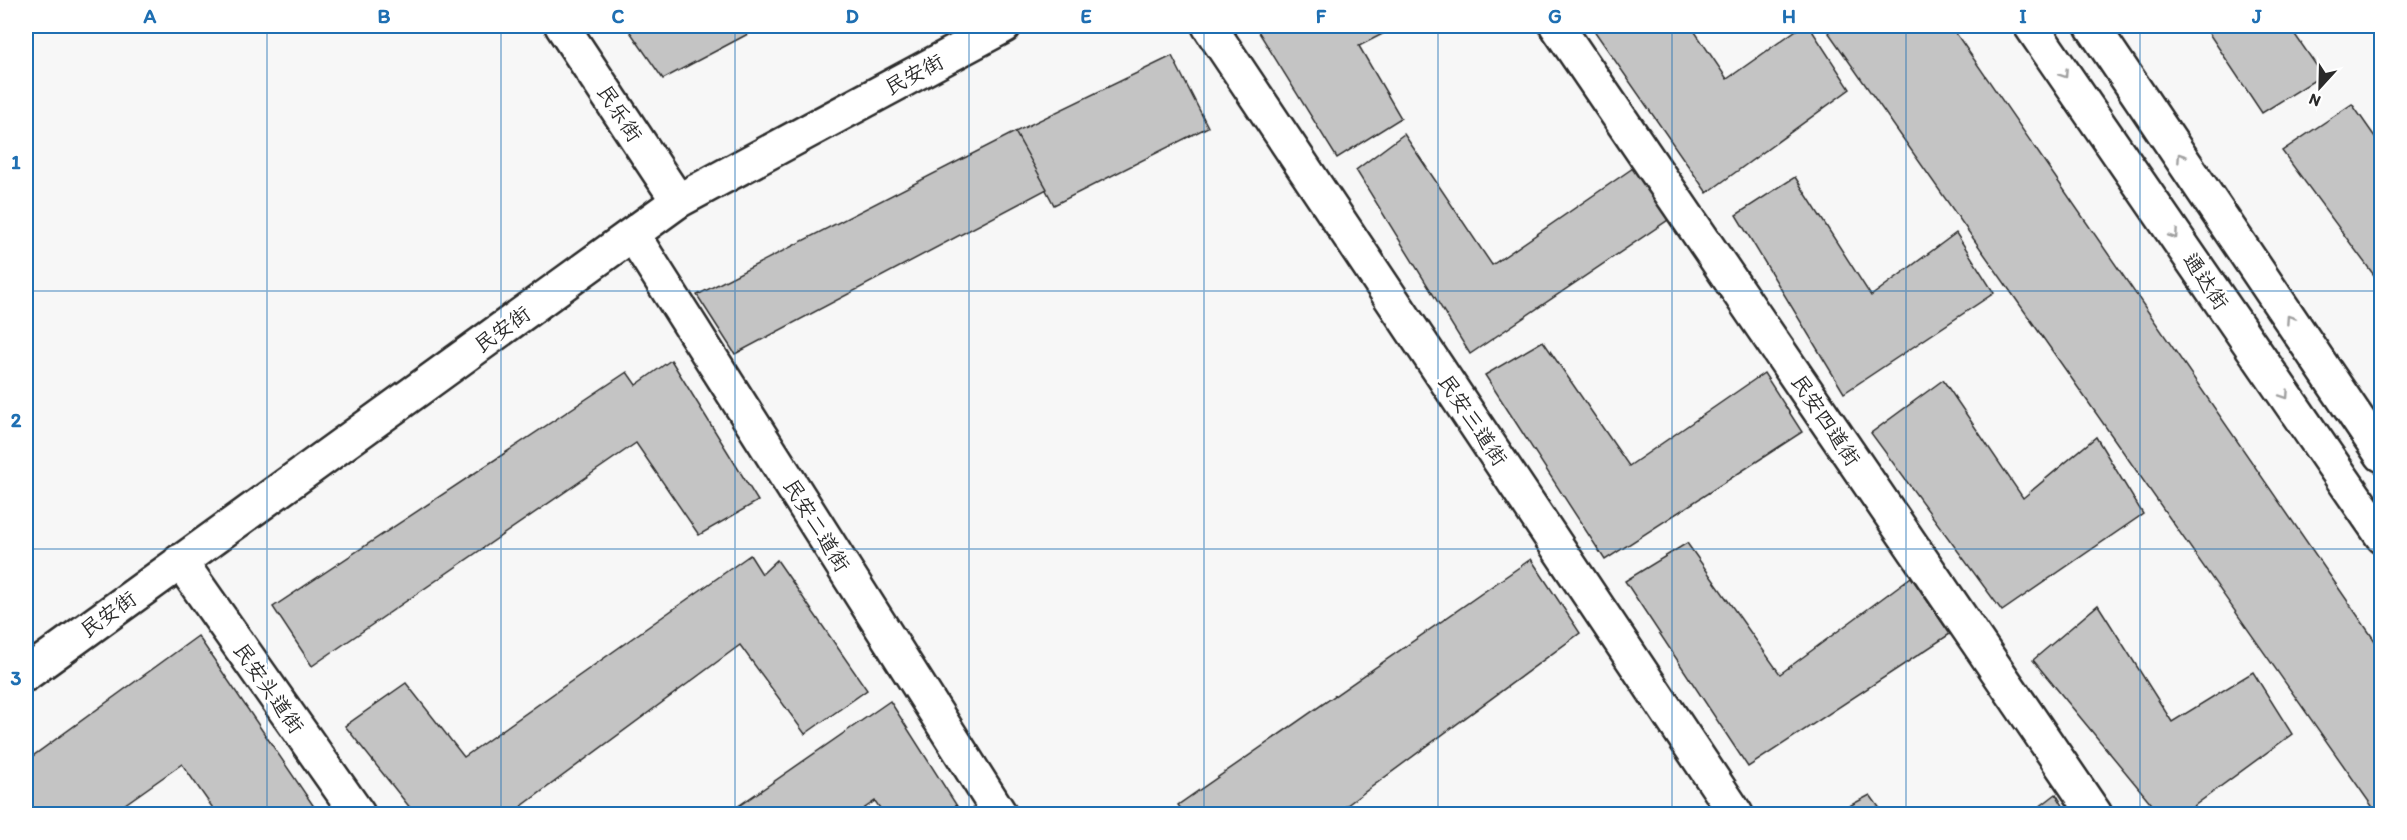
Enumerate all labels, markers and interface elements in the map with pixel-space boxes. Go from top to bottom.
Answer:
text: A [143,4,157,28]
text: B [378,4,391,28]
text: C [612,4,625,28]
text: D [845,4,859,28]
text: E [1080,4,1092,28]
text: F [1316,4,1327,28]
text: G [1548,4,1562,28]
text: H [1782,4,1796,28]
text: I [2019,4,2027,28]
text: J [2251,4,2262,28]
street label: 民安街 [880,48,948,100]
north arrow [2290,57,2350,117]
one-way arrow [2057,67,2068,78]
street label: 民乐街 [592,80,648,146]
text: N [2306,90,2323,111]
text: 1 [11,150,21,174]
one-way arrow [2177,153,2188,164]
one-way arrow [2167,228,2178,239]
street label: 通达街 [2178,248,2234,314]
street label: 民安街 [469,300,535,358]
one-way arrow [2286,315,2297,326]
street label: 民安三道街 [1433,369,1513,471]
street label: 民安四道街 [1786,369,1866,471]
one-way arrow [2278,389,2289,400]
text: 2 [11,408,22,432]
street label: 民安二道街 [779,474,855,576]
street label: 民安街 [75,585,141,643]
street label: 民安头道街 [229,638,309,738]
text: 3 [11,666,22,690]

